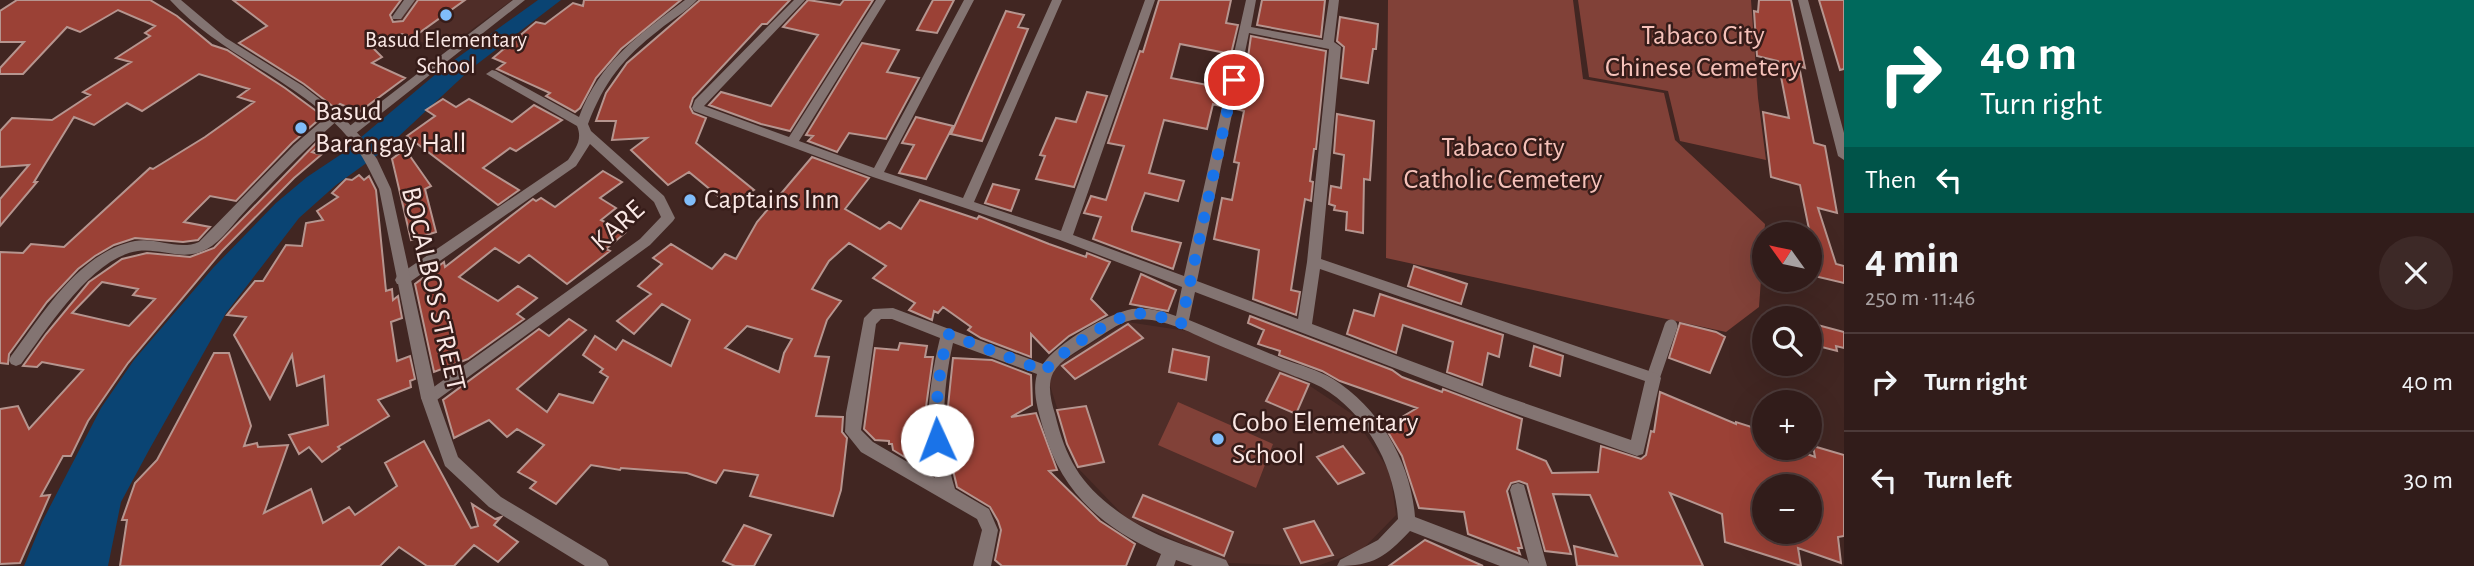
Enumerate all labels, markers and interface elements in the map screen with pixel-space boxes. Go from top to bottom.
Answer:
marker: Basud Elementary School [438,7,454,23]
park label: Tabaco City Chinese Cemetery [1605,22,1801,82]
icon: right [1865,28,1956,119]
place label: Basud Elementary School [365,29,527,78]
text: 40 m [1980,30,2077,79]
pin [1204,50,1264,110]
icon: arrive [1215,61,1253,99]
text: Turn right [1980,88,2102,120]
place label: Basud Barangay Hall [315,98,466,158]
marker: Basud Barangay Hall [293,120,309,136]
park label: Tabaco City Catholic Cemetery [1404,134,1602,194]
icon: left [1930,161,1968,199]
text: Then [1865,167,1916,193]
street label: BOCALBOS STREET [396,184,470,394]
place label: Captains Inn [704,186,840,214]
marker: Captains Inn [682,192,698,208]
street label: KARE [586,195,650,257]
north arrow [1752,222,1822,292]
map controls [1752,222,1822,544]
button: close [2379,236,2453,310]
text: 4 min [1865,238,1960,280]
text: 250 m · 11:46 [1865,287,1975,310]
button: search [1752,306,1822,376]
icon: right [1865,363,1903,401]
text: Turn right [1924,369,2027,395]
text: 40 m [2402,369,2453,395]
button: + [1752,390,1822,460]
position arrow [900,403,974,477]
place label: Cobo Elementary School [1232,409,1419,469]
marker: Cobo Elementary School [1210,431,1226,447]
icon: left [1865,461,1903,499]
text: Turn left [1924,467,2012,493]
text: 30 m [2403,467,2453,493]
button: − [1752,474,1822,544]

